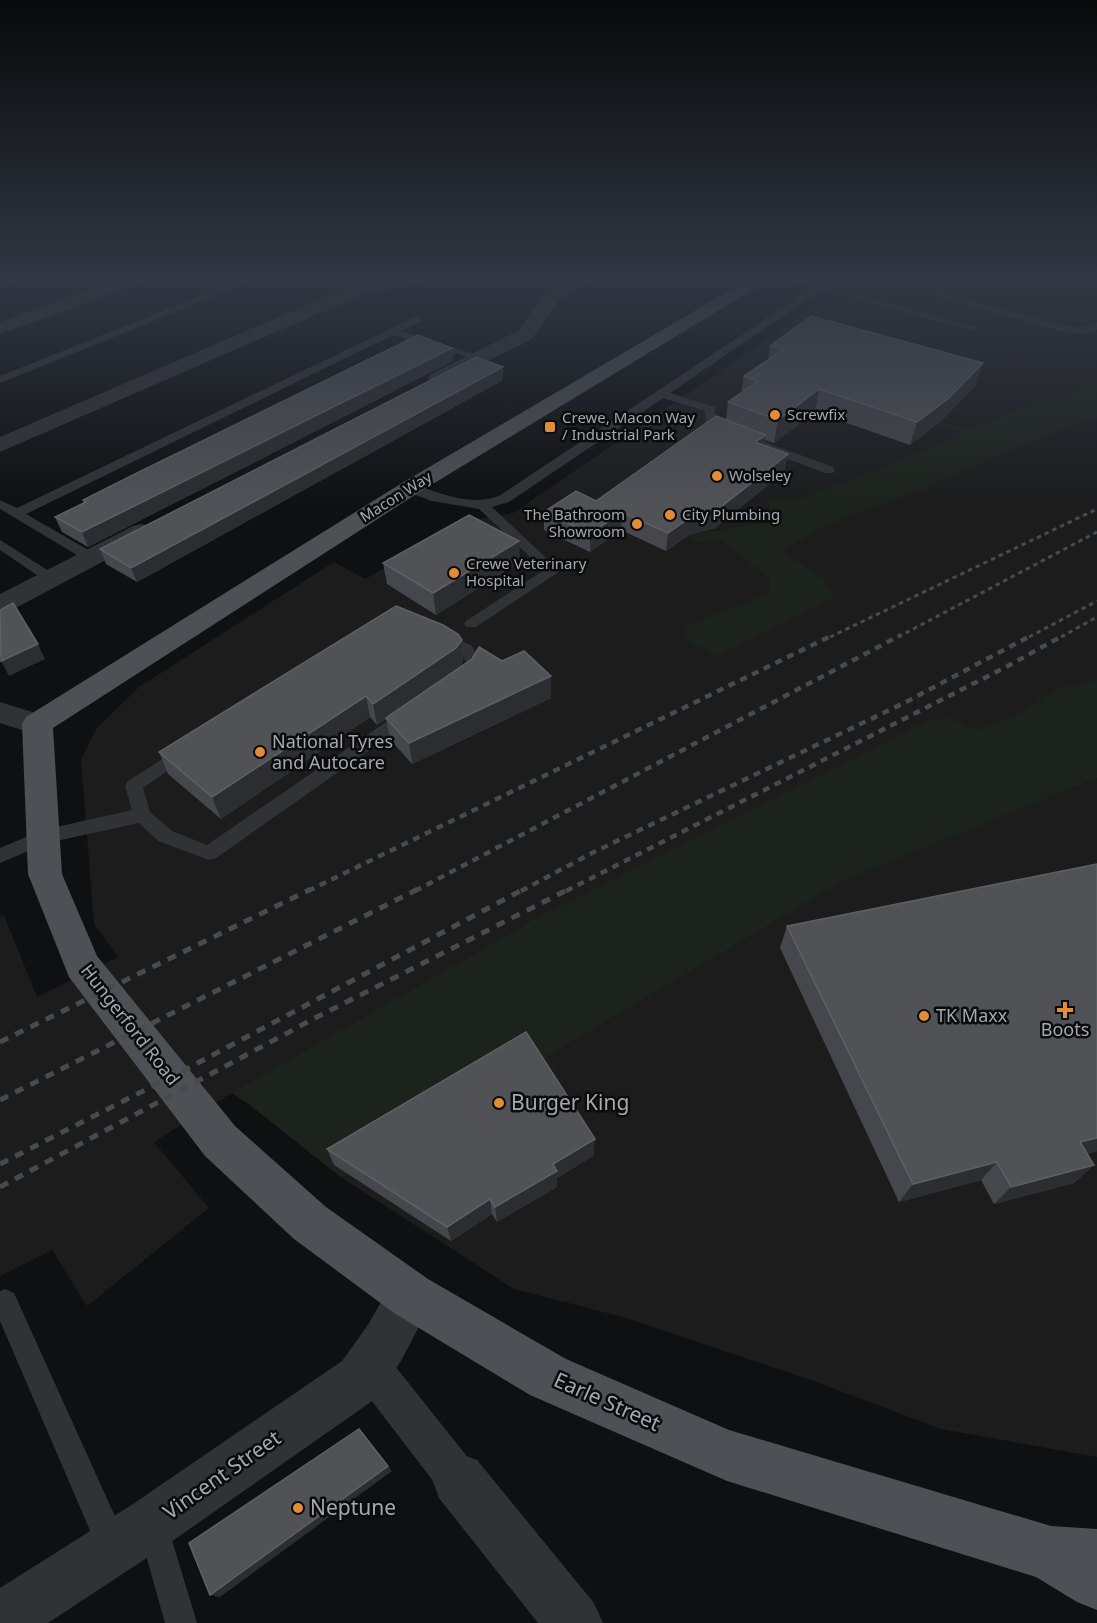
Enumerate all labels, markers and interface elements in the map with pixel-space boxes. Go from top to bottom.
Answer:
place label: Screwfix [787,404,845,424]
place label: Crewe, Macon Way / Industrial Park [562,407,695,444]
marker: Screwfix [768,408,782,422]
marker: Crewe, Macon Way / Industrial Park [543,420,557,434]
place label: Wolseley [729,465,791,485]
street label: Macon Way [356,466,435,526]
marker: Wolseley [710,469,724,483]
place label: The Bathroom Showroom [524,504,625,541]
place label: City Plumbing [682,504,780,524]
marker: City Plumbing [663,508,677,522]
marker: The Bathroom Showroom [630,517,644,531]
place label: Crewe Veterinary Hospital [466,553,587,590]
marker: Crewe Veterinary Hospital [447,566,461,580]
place label: National Tyres and Autocare [272,729,393,774]
marker: National Tyres and Autocare [253,745,267,759]
street label: Hungerford Road [76,959,186,1090]
place label: TK Maxx [936,1003,1008,1027]
marker: Boots [1058,1003,1072,1017]
marker: TK Maxx [917,1009,931,1023]
place label: Boots [1041,1017,1089,1041]
place label: Burger King [511,1088,629,1116]
marker: Burger King [492,1096,506,1110]
street label: Earle Street [550,1365,665,1437]
street label: Vincent Street [157,1423,286,1525]
place label: Neptune [310,1493,396,1521]
marker: Neptune [291,1501,305,1515]

